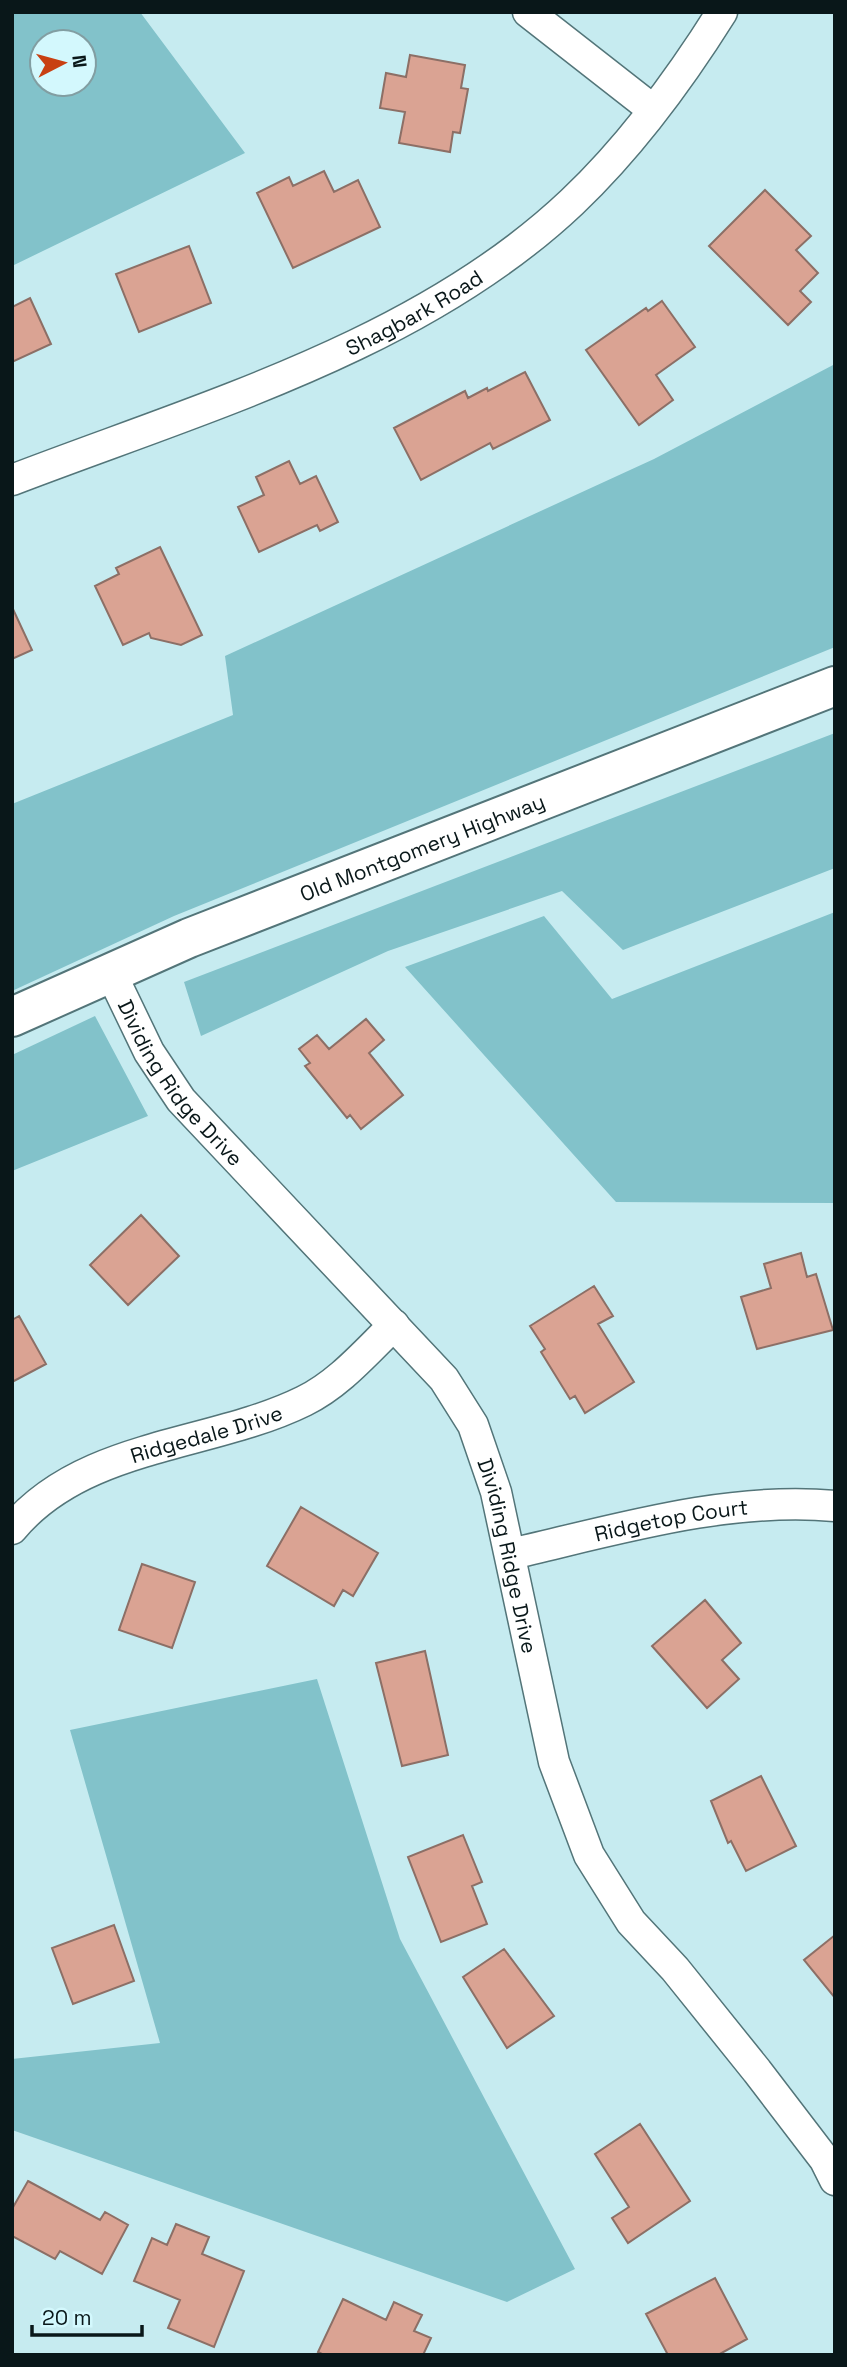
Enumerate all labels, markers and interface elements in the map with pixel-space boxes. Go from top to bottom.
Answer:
north arrow [28,28,98,98]
text: N [66,54,93,69]
street label: Shagbark Road [341,263,488,361]
street label: Old Montgomery Highway [296,787,548,907]
street label: Dividing Ridge Drive [112,995,249,1171]
street label: Ridgedale Drive [127,1398,286,1469]
street label: Dividing Ridge Drive [472,1454,544,1656]
street label: Ridgetop Court [592,1493,749,1547]
scale bar [32,2294,142,2338]
text: 20 m [42,2304,92,2331]

